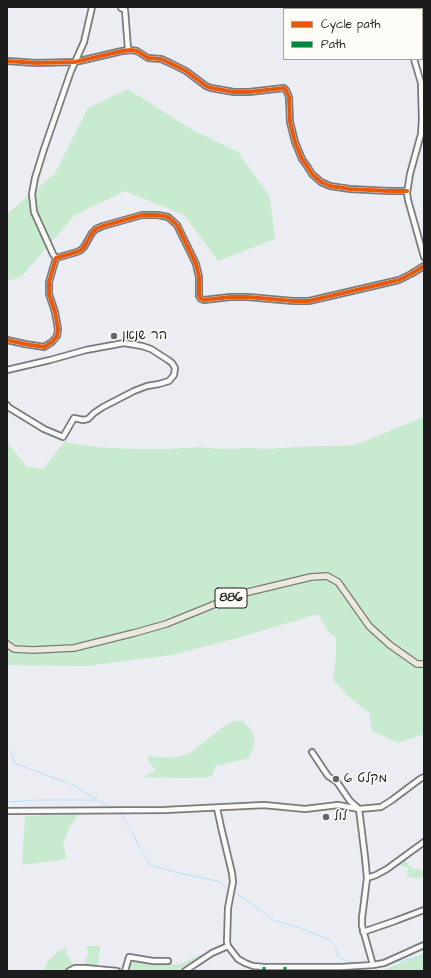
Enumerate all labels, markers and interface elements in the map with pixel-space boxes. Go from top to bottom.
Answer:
legend [283,8,423,60]
text: Cycle path [321,16,380,33]
text: Path [321,36,346,53]
place label: הר שנאן [122,328,167,344]
marker: הר שנאן [109,331,119,341]
road number: 886 [215,588,247,608]
place label: מקלט 6 [344,771,387,787]
marker: מקלט 6 [331,774,341,784]
place label: לול [334,809,347,825]
marker: לול [321,812,331,822]

